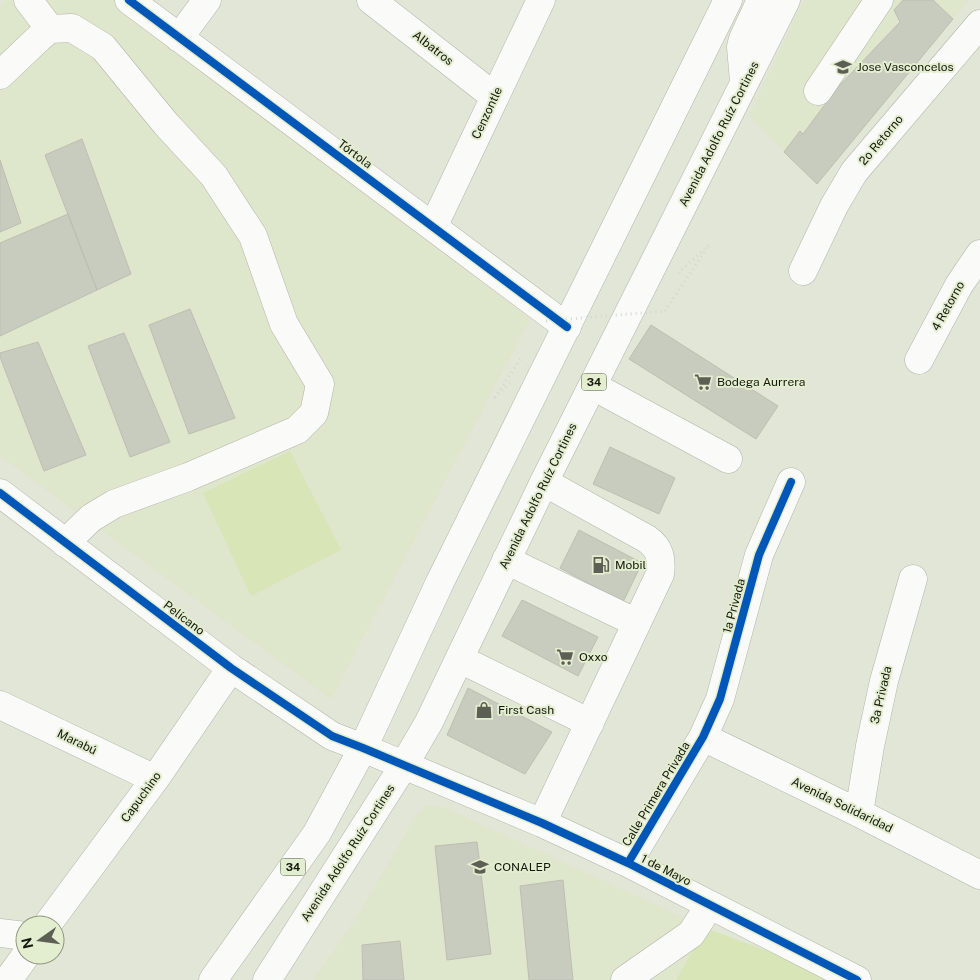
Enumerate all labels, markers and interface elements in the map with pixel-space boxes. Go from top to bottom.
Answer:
street label: Albatros [410,28,456,68]
school or university icon: Jose Vasconcelos [833,57,853,77]
street label: Avenida Adolfo Ruíz Cortines [676,59,762,209]
place label: Jose Vasconcelos [857,60,954,74]
street label: Cenzontle [469,85,505,141]
street label: 2o Retorno [856,112,906,168]
street label: Tórtola [335,137,375,171]
street label: 4 Retorno [929,279,967,333]
supermarket icon: Bodega Aurrera [693,372,713,392]
road number: 34 [582,374,606,391]
place label: Bodega Aurrera [717,375,805,389]
street label: Avenida Adolfo Ruíz Cortines [496,421,580,571]
fuel station icon: Mobil [591,555,611,575]
place label: Mobil [615,558,647,572]
street label: 1a Privada [720,577,748,635]
street label: Pelícano [161,598,207,638]
supermarket icon: Oxxo [555,647,575,667]
place label: Oxxo [579,650,608,664]
street label: 3a Privada [868,665,894,725]
shop icon: First Cash [474,700,494,720]
place label: First Cash [498,703,554,717]
street label: Marabú [55,726,99,758]
street label: Calle Primera Privada [619,739,693,849]
street label: Capuchino [118,769,164,825]
street label: Avenida Solidaridad [789,774,895,836]
street label: Avenida Adolfo Ruíz Cortines [298,782,398,924]
street label: 1 de Mayo [639,851,694,889]
school or university icon: CONALEP [470,857,490,877]
road number: 34 [280,859,306,876]
place label: CONALEP [494,860,551,874]
north arrow [15,915,65,965]
text: N [18,936,36,950]

